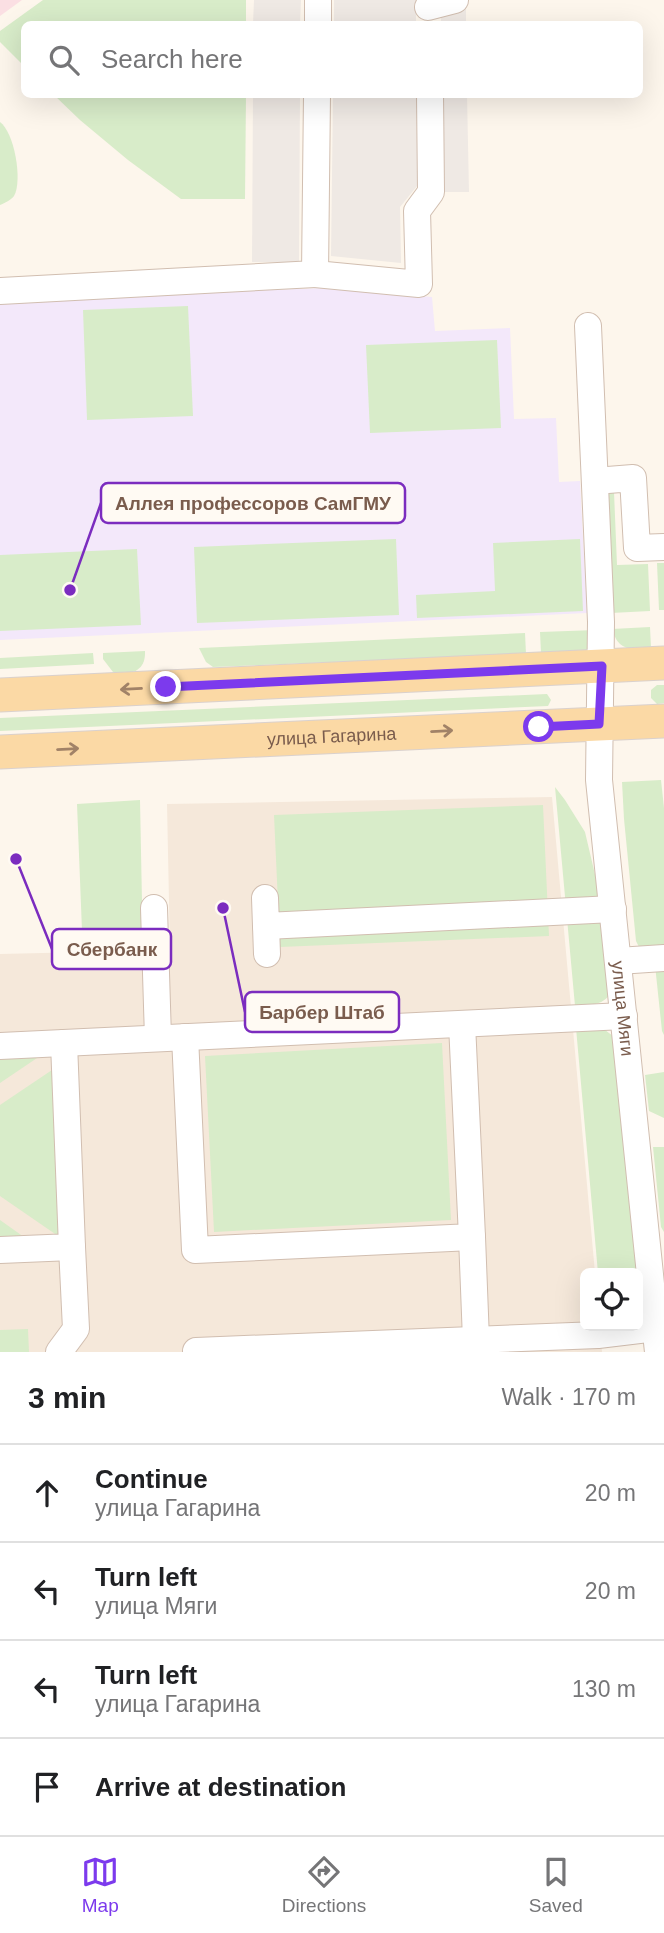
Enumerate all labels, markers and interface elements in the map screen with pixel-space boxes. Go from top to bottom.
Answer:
search box [21,21,643,98]
icon: search [45,41,83,79]
text: Search here [101,44,243,74]
callout: Аллея профессоров СамГМУ [101,483,405,523]
text: Аллея профессоров СамГМУ [115,493,391,514]
route end [150,671,181,702]
one-way arrow [120,682,143,695]
route start [523,711,554,742]
street label: улица Гагарина [266,723,398,750]
one-way arrow [431,725,454,738]
one-way arrow [56,742,79,755]
callout: Сбербанк [52,929,171,969]
text: Сбербанк [67,939,158,960]
street label: улица Мяги [608,960,637,1057]
callout: Барбер Штаб [245,992,399,1032]
text: Барбер Штаб [259,1002,385,1023]
map controls [580,1268,643,1331]
button: locate [580,1268,643,1331]
text: 3 min [28,1381,106,1414]
text: Walk · 170 m [501,1384,636,1410]
text: Continue [95,1464,208,1494]
icon: ahead [28,1474,66,1512]
text: 20 m [585,1480,636,1506]
text: улица Гагарина [95,1495,260,1521]
text: Turn left [95,1562,197,1592]
icon: left [28,1572,66,1610]
text: 20 m [585,1578,636,1604]
text: улица Мяги [95,1593,217,1619]
text: Turn left [95,1660,197,1690]
icon: left [28,1670,66,1708]
text: 130 m [572,1676,636,1702]
text: улица Гагарина [95,1691,260,1717]
icon: arrive [28,1768,66,1806]
text: Arrive at destination [95,1772,346,1802]
tab: Map [81,1853,119,1917]
tab: Directions [282,1853,366,1917]
tab: Saved [529,1853,583,1917]

